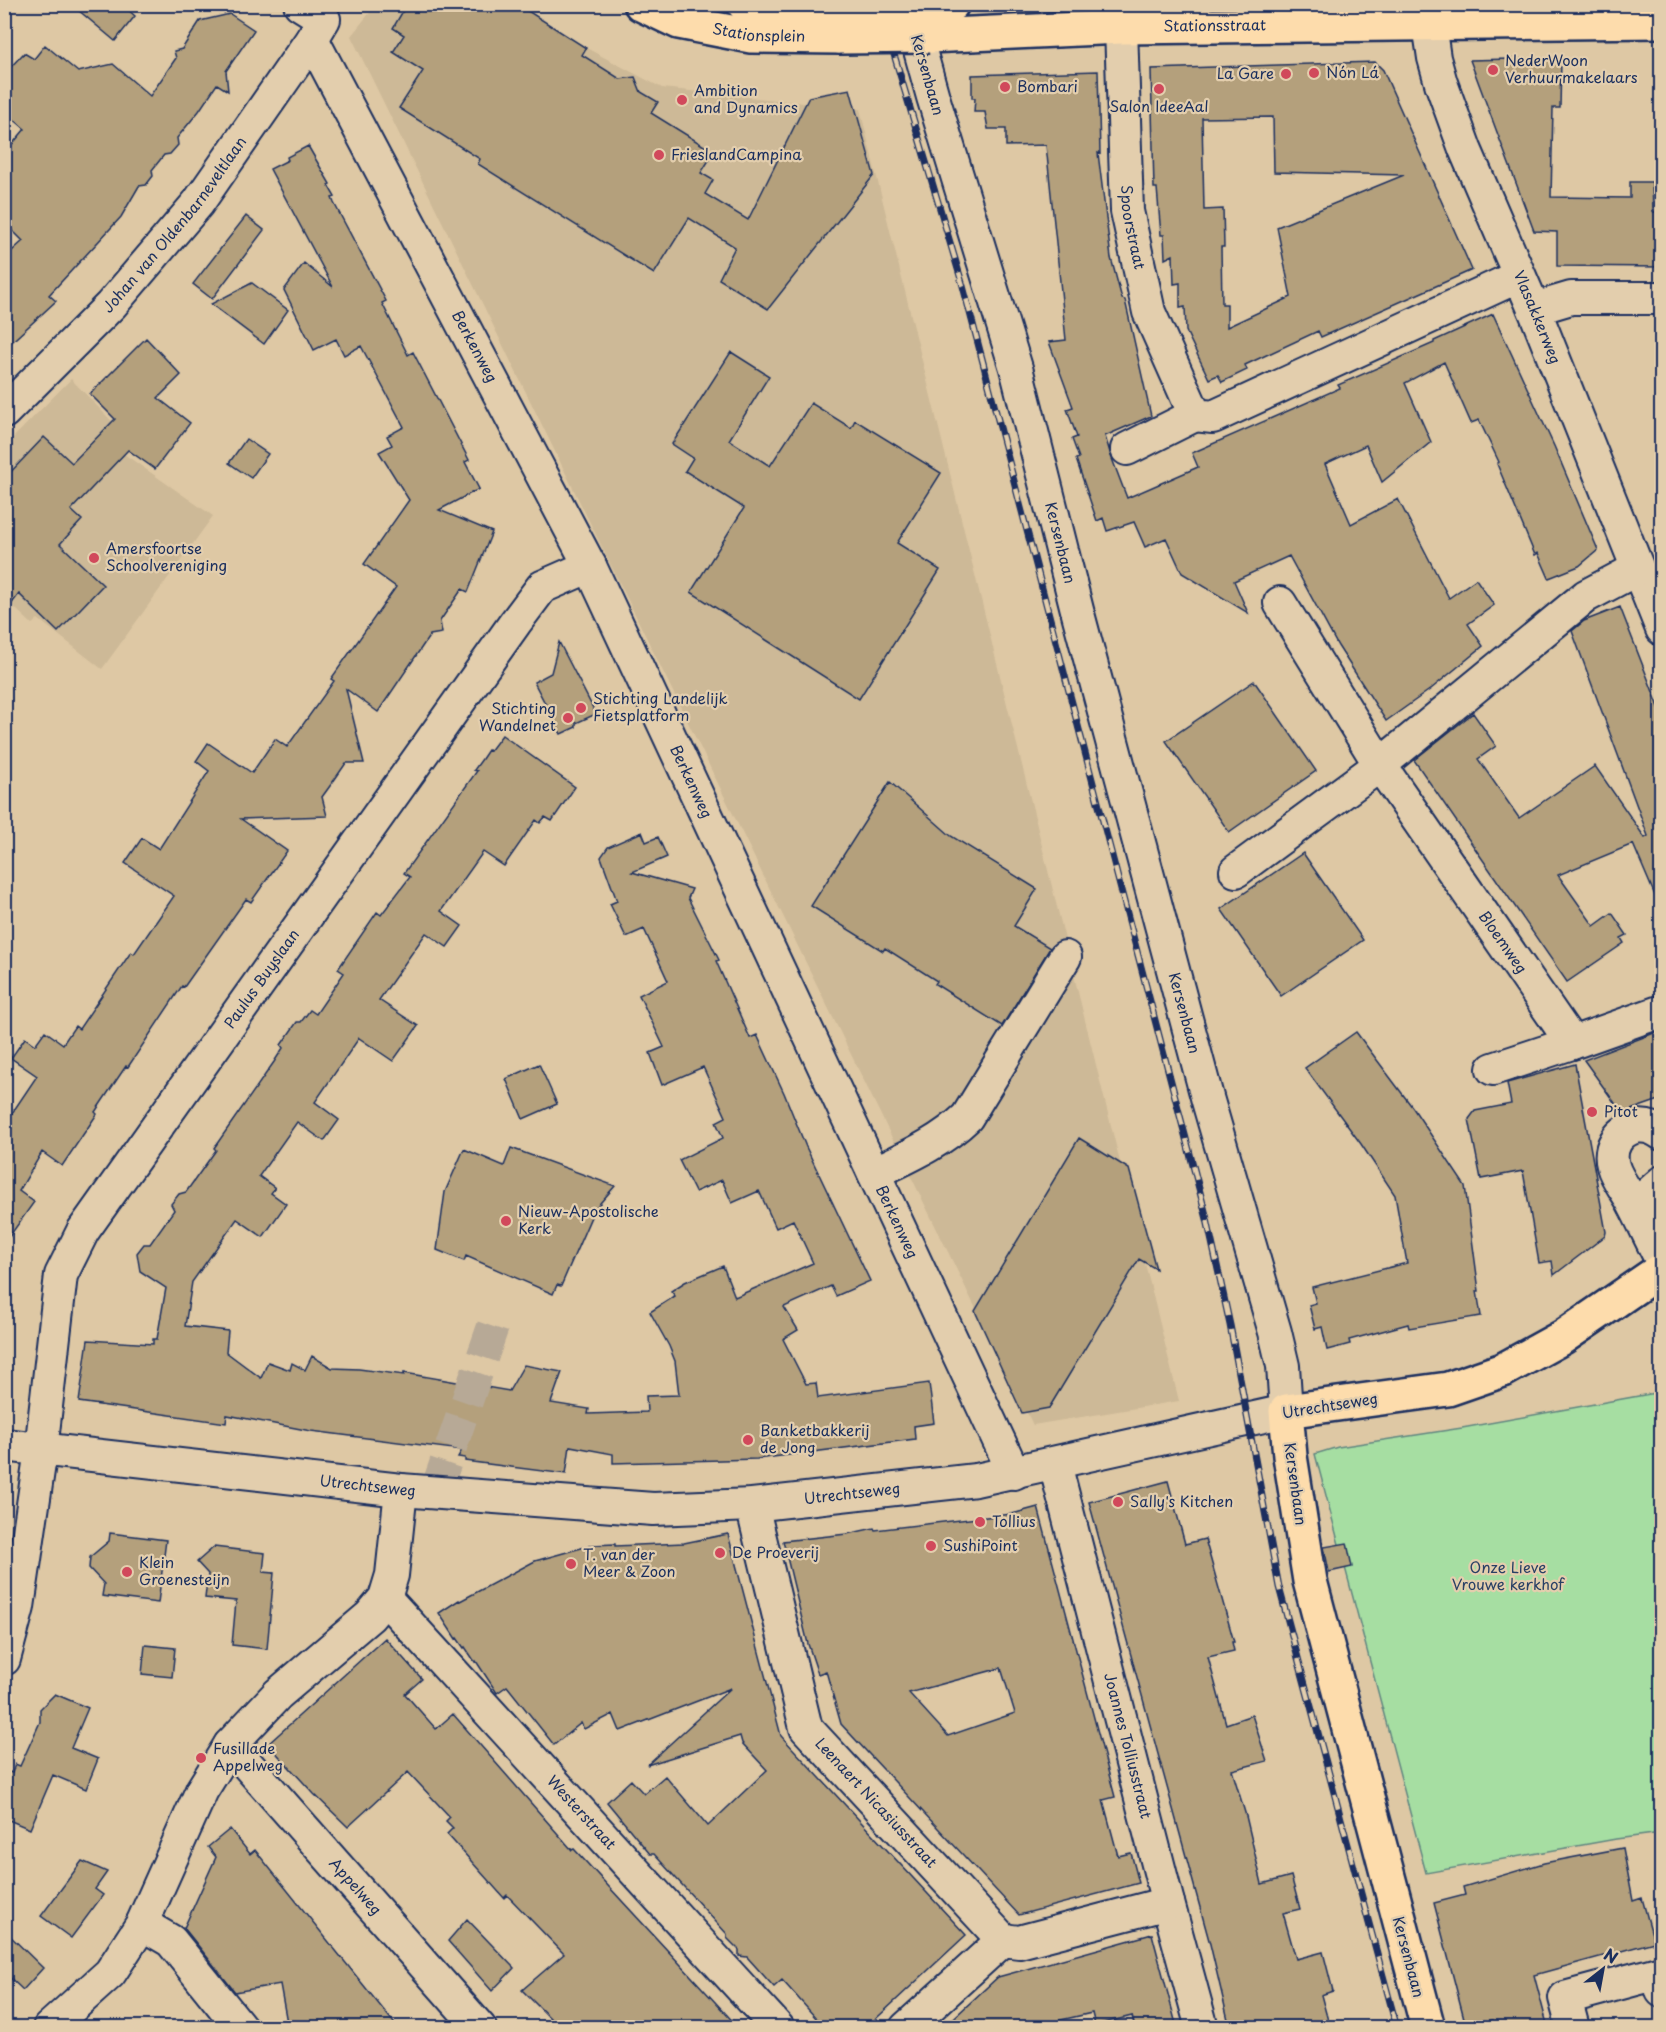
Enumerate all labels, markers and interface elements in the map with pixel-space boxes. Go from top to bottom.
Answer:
street label: Stationsstraat [1163,12,1266,37]
street label: Stationsplein [711,16,805,47]
street label: Kersenbaan [906,31,951,118]
place label: NederWoon Verhuurmakelaars [1505,48,1638,88]
place label: Nón Lá [1326,60,1380,83]
place label: La Gare [1217,61,1274,84]
marker: NederWoon Verhuurmakelaars [1486,63,1500,77]
marker: Nón Lá [1307,66,1321,80]
marker: La Gare [1279,67,1293,81]
place label: Bombari [1017,74,1078,97]
place label: Ambition and Dynamics [694,78,798,118]
marker: Bombari [998,80,1012,94]
marker: Salon IdeeAal [1152,82,1166,96]
marker: Ambition and Dynamics [675,93,689,107]
place label: Salon IdeeAal [1110,94,1208,117]
street label: Johan van Oldenbarneveltlaan [97,131,251,317]
place label: FrieslandCampina [671,142,802,165]
marker: FrieslandCampina [652,148,666,162]
street label: Spoorstraat [1116,185,1152,271]
street label: Vlasakkerweg [1509,266,1568,367]
street label: Berkenweg [447,306,504,386]
street label: Kersenbaan [1040,500,1083,586]
place label: Amersfoortse Schoolvereniging [106,536,227,576]
marker: Amersfoortse Schoolvereniging [87,551,101,565]
place label: Stichting Landelijk Fietsplatform [593,686,728,726]
place label: Stichting Wandelnet [479,696,556,736]
marker: Stichting Landelijk Fietsplatform [574,701,588,715]
marker: Stichting Wandelnet [561,711,575,725]
street label: Berkenweg [665,741,719,822]
street label: Bloemweg [1474,906,1534,978]
street label: Paulus Buyslaan [218,924,304,1033]
street label: Kersenbaan [1164,969,1207,1056]
place label: Pitot [1604,1099,1638,1122]
marker: Pitot [1585,1105,1599,1119]
street label: Berkenweg [871,1181,925,1262]
place label: Nieuw-Apostolische Kerk [518,1199,659,1239]
marker: Nieuw-Apostolische Kerk [499,1214,513,1228]
street label: Utrechtseweg [1280,1386,1379,1423]
place label: Banketbakkerij de Jong [760,1418,870,1458]
marker: Banketbakkerij de Jong [741,1433,755,1447]
street label: Kersenbaan [1279,1441,1314,1527]
street label: Utrechtseweg [318,1468,417,1501]
street label: Utrechtseweg [802,1476,901,1509]
place label: Sally's Kitchen [1130,1489,1233,1512]
marker: Sally's Kitchen [1111,1495,1125,1509]
place label: Tollius [992,1509,1036,1532]
marker: Tollius [973,1515,987,1529]
place label: SushiPoint [943,1533,1018,1556]
marker: SushiPoint [924,1539,938,1553]
place label: De Proeverij [732,1540,819,1563]
place label: T. van der Meer & Zoon [583,1542,676,1582]
marker: De Proeverij [713,1546,727,1560]
place label: Klein Groenesteijn [139,1550,230,1590]
park label: Onze Lieve Vrouwe kerkhof [1452,1555,1565,1595]
marker: T. van der Meer & Zoon [564,1557,578,1571]
marker: Klein Groenesteijn [120,1565,134,1579]
street label: Joannes Tolliusstraat [1099,1670,1159,1821]
street label: Leenaert Nicasiusstraat [811,1732,943,1872]
place label: Fusillade Appelweg [213,1736,283,1776]
marker: Fusillade Appelweg [194,1751,208,1765]
street label: Westerstraat [542,1769,623,1854]
street label: Appelweg [324,1852,388,1920]
street label: Kersenbaan [1388,1913,1431,2000]
north arrow [1573,1939,1633,1999]
text: N [1600,1942,1623,1969]

